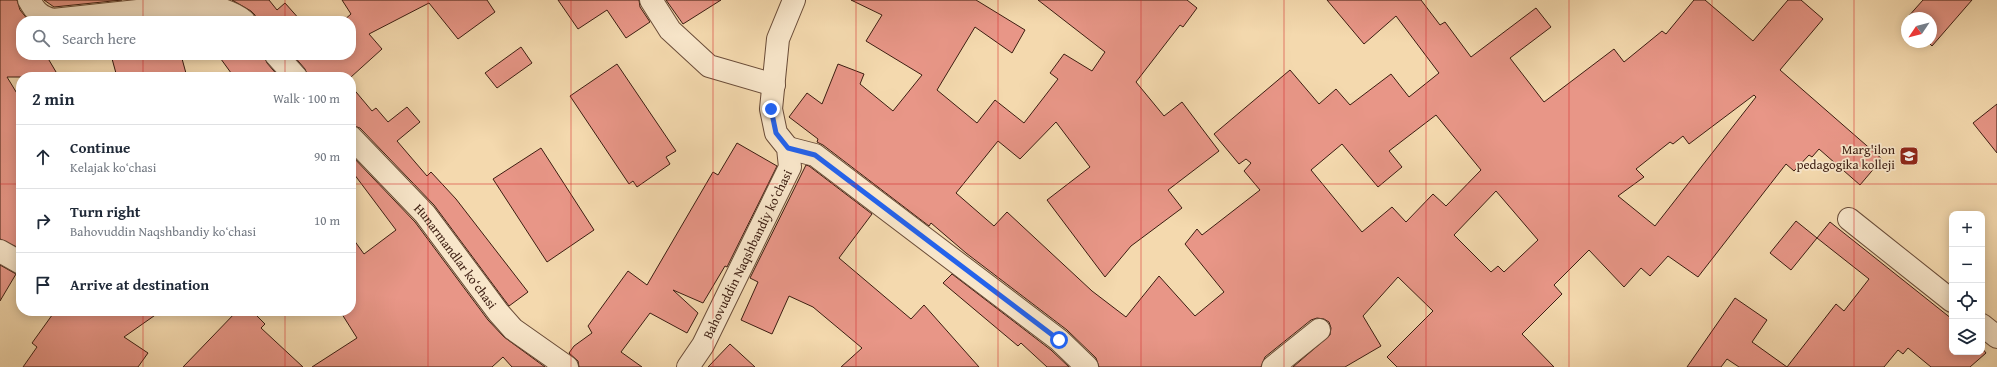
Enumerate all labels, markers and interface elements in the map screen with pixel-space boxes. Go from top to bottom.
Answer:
north arrow [1901,12,1937,48]
search box [16,16,356,60]
icon: search [30,27,52,49]
text: Search here [62,28,136,49]
text: 2 min [32,86,74,111]
text: Walk · 100 m [273,89,340,108]
route end [762,100,780,118]
text: Continue [70,137,131,158]
place label: Marg'ilon pedagogika kolleji [1796,140,1896,174]
school or university icon: Marg'ilon pedagogika kolleji [1898,145,1920,167]
icon: ahead [32,146,54,168]
text: 90 m [314,147,340,166]
text: Kelajak koʻchasi [70,158,156,177]
street label: Bahovuddin Naqshbandiy koʻchasi [698,166,797,342]
street label: Hunarmandlar ko‘chasi [410,199,502,313]
text: Turn right [70,201,141,222]
icon: right [32,210,54,232]
text: 10 m [314,211,340,230]
map controls [1949,211,1985,355]
button: + [1949,211,1985,247]
text: Bahovuddin Naqshbandiy koʻchasi [70,222,256,241]
button: − [1949,247,1985,283]
icon: arrive [32,274,54,296]
text: Arrive at destination [70,274,209,295]
button: locate [1949,283,1985,319]
button: layers [1949,319,1985,355]
route start [1050,331,1068,349]

